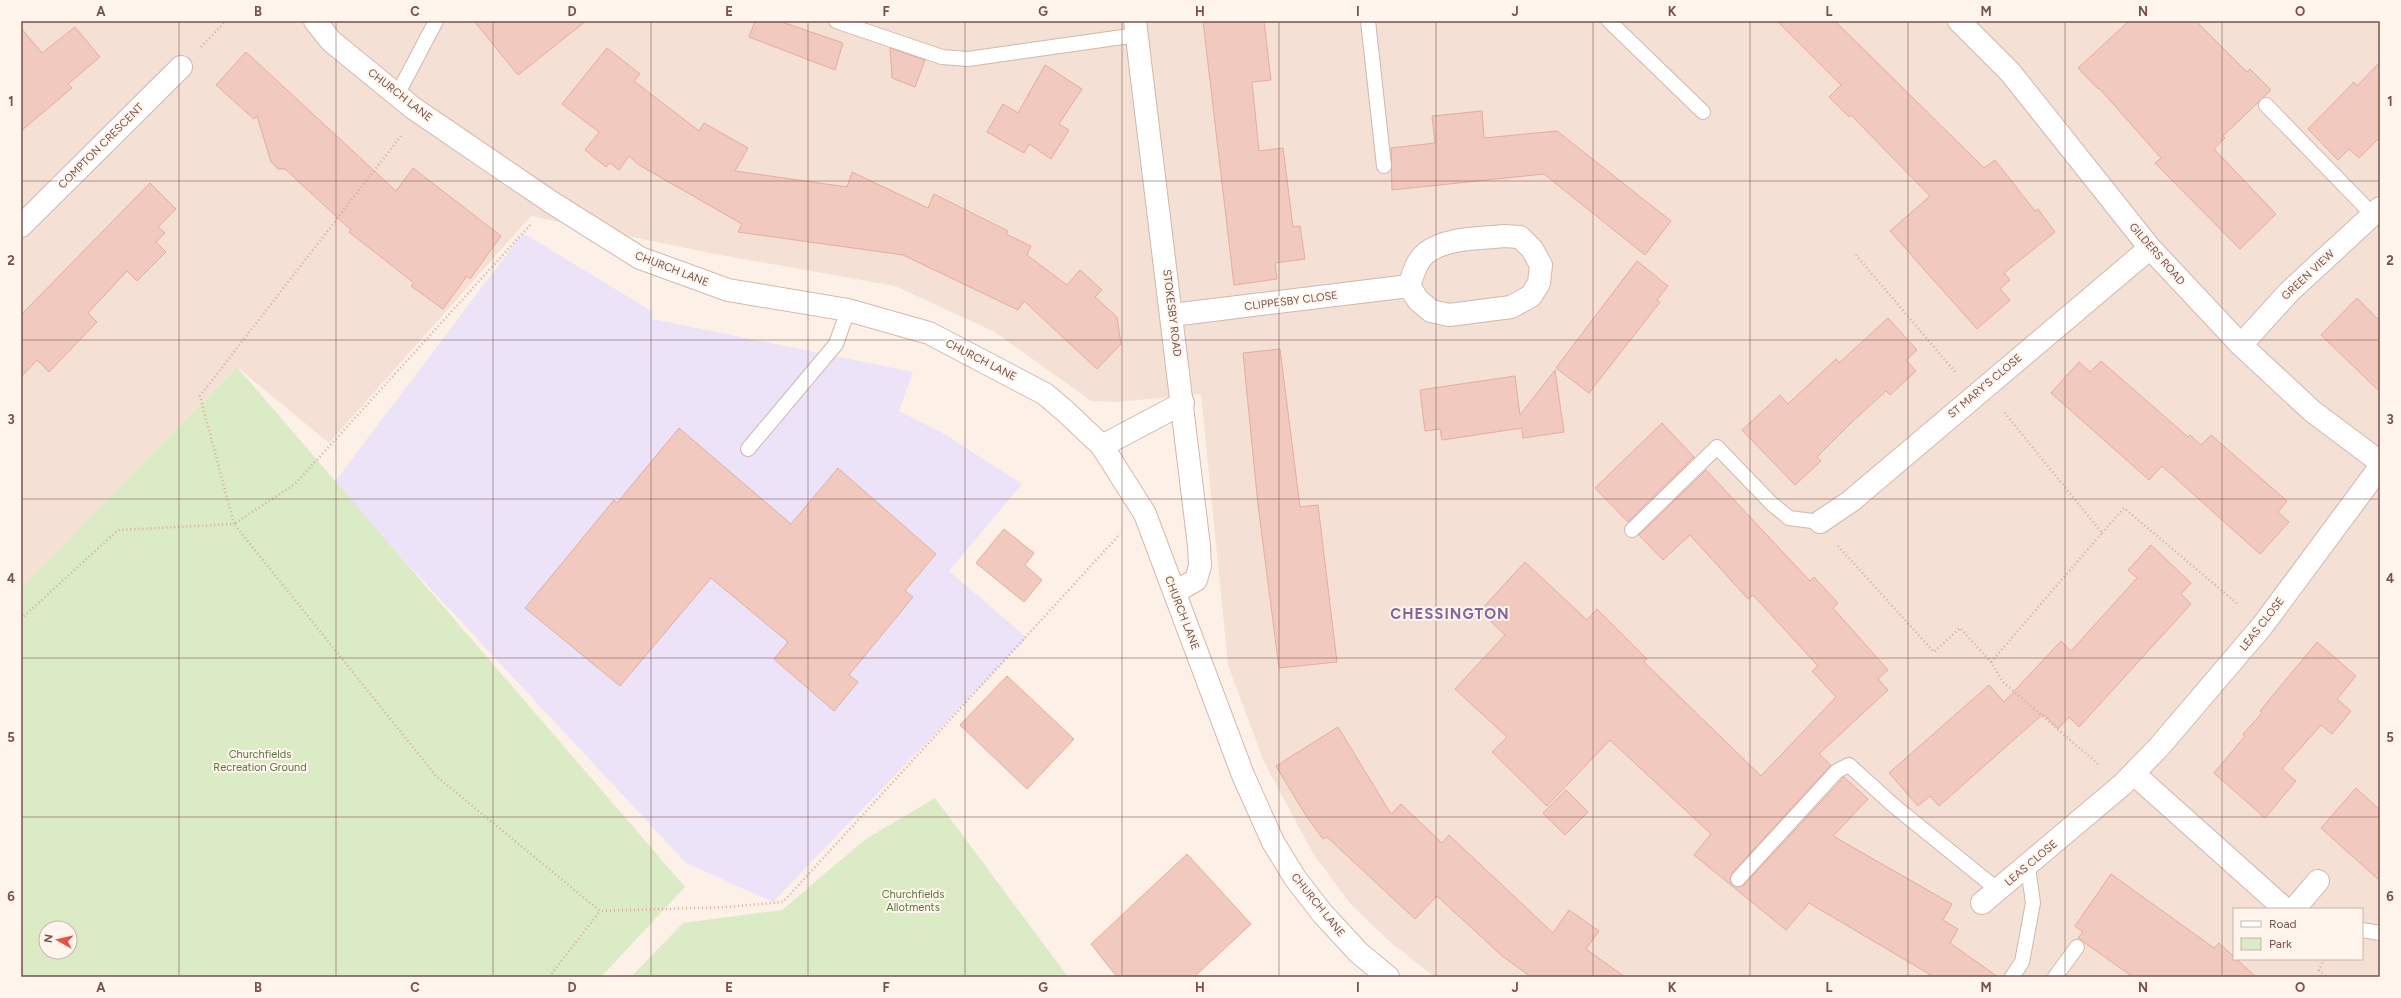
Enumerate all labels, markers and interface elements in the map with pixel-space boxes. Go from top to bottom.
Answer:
text: A [96,4,106,19]
text: B [254,4,262,19]
text: C [410,4,420,19]
text: D [567,4,577,19]
text: E [725,4,733,19]
text: F [882,4,890,19]
text: G [1038,4,1048,19]
text: H [1195,4,1205,19]
text: I [1356,4,1360,19]
text: J [1511,4,1519,19]
text: K [1668,4,1677,19]
text: L [1826,4,1833,19]
text: M [1980,4,1992,19]
text: N [2138,4,2148,19]
text: O [2295,4,2305,19]
street label: CHURCH LANE [365,66,435,124]
text: 1 [8,94,14,109]
text: 1 [2387,94,2393,109]
street label: COMPTON CRESCENT [56,101,146,191]
street label: GILDERS ROAD [2127,220,2188,288]
street label: GREEN VIEW [2279,247,2337,303]
street label: CHURCH LANE [633,249,711,289]
text: 2 [7,253,15,268]
text: 2 [2386,253,2394,268]
street label: STOKESBY ROAD [1160,269,1184,358]
street label: CLIPPESBY CLOSE [1244,289,1338,313]
street label: CHURCH LANE [943,337,1019,383]
street label: ST MARY'S CLOSE [1945,351,2025,421]
text: 3 [7,412,15,427]
text: 3 [2386,412,2394,427]
text: 4 [7,571,15,586]
text: 4 [2386,571,2394,586]
street label: CHURCH LANE [1162,574,1202,652]
street label: LEAS CLOSE [2237,595,2287,653]
district label: CHESSINGTON [1390,605,1510,623]
text: 5 [7,730,15,745]
text: 5 [2386,730,2394,745]
park label: Churchfields Recreation Ground [213,748,307,774]
street label: LEAS CLOSE [2002,837,2060,889]
street label: CHURCH LANE [1288,871,1348,939]
park label: Churchfields Allotments [882,888,944,914]
text: 6 [7,889,15,904]
text: 6 [2386,889,2394,904]
legend [2233,908,2363,960]
text: Road [2269,917,2297,931]
north arrow [38,920,78,960]
text: N [42,934,56,944]
text: Park [2269,937,2292,951]
text: A [96,980,106,995]
text: B [254,980,262,995]
text: C [410,980,420,995]
text: D [567,980,577,995]
text: E [725,980,733,995]
text: F [882,980,890,995]
text: G [1038,980,1048,995]
text: H [1195,980,1205,995]
text: I [1356,980,1360,995]
text: J [1511,980,1519,995]
text: K [1668,980,1677,995]
text: L [1826,980,1833,995]
text: M [1980,980,1992,995]
text: N [2138,980,2148,995]
text: O [2295,980,2305,995]

